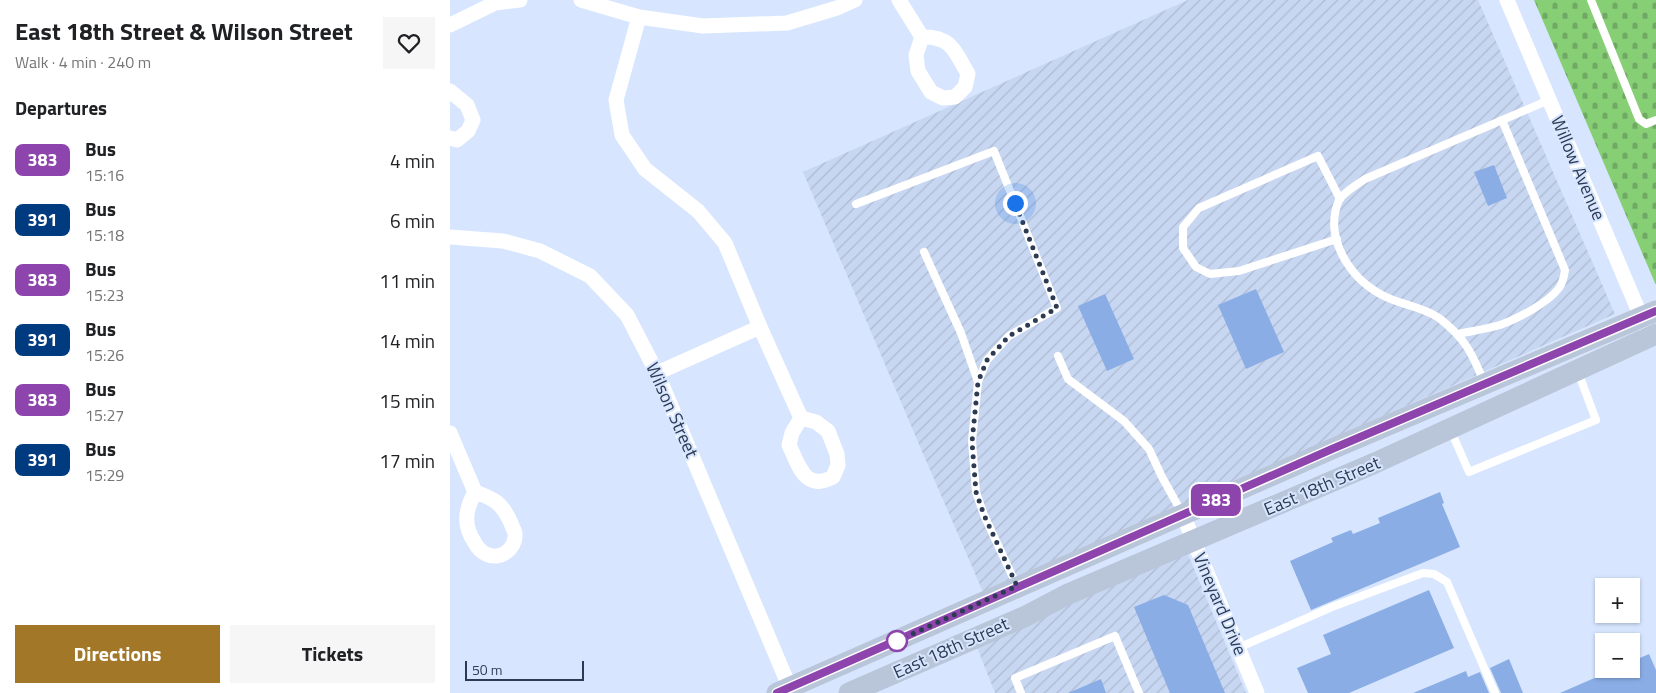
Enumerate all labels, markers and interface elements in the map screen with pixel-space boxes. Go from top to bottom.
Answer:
text: East 18th Street & Wilson Street [15,13,353,49]
button: heart [383,17,435,69]
text: Walk · 4 min · 240 m [15,50,151,74]
text: Departures [15,93,107,122]
street label: Willow Avenue [1544,111,1613,224]
text: Bus [85,134,116,163]
text: 383 [27,146,58,173]
text: 4 min [390,146,435,175]
text: 15:16 [85,163,124,187]
your location [1003,191,1028,216]
text: Bus [85,194,116,223]
text: 391 [27,206,58,233]
text: 6 min [390,206,435,235]
text: 15:18 [85,223,124,247]
text: Bus [85,254,116,283]
text: 383 [27,266,58,293]
text: 11 min [379,266,435,295]
text: 15:23 [85,283,124,307]
text: Bus [85,314,116,343]
text: 391 [27,326,58,353]
text: 14 min [379,326,435,355]
text: 15:26 [85,343,124,367]
street label: Wilson Street [639,358,706,462]
text: Bus [85,374,116,403]
text: 383 [27,386,58,413]
text: 15 min [379,386,435,415]
text: 15:27 [85,403,124,427]
text: Bus [85,434,116,463]
text: 391 [27,446,58,473]
text: 17 min [379,446,435,475]
street label: East 18th Street [1259,449,1385,522]
text: 15:29 [85,463,124,487]
line badge: 383 [1187,484,1245,516]
text: 383 [1201,486,1231,513]
street label: Vineyard Drive [1187,548,1254,659]
map controls [1595,578,1640,678]
button: + [1595,578,1640,623]
street label: East 18th Street [889,610,1014,685]
button: Directions [15,625,220,683]
button: Tickets [230,625,435,683]
unlabelled marker [886,630,908,652]
button: − [1595,633,1640,678]
scale bar [465,658,584,681]
text: 50 m [472,659,502,680]

